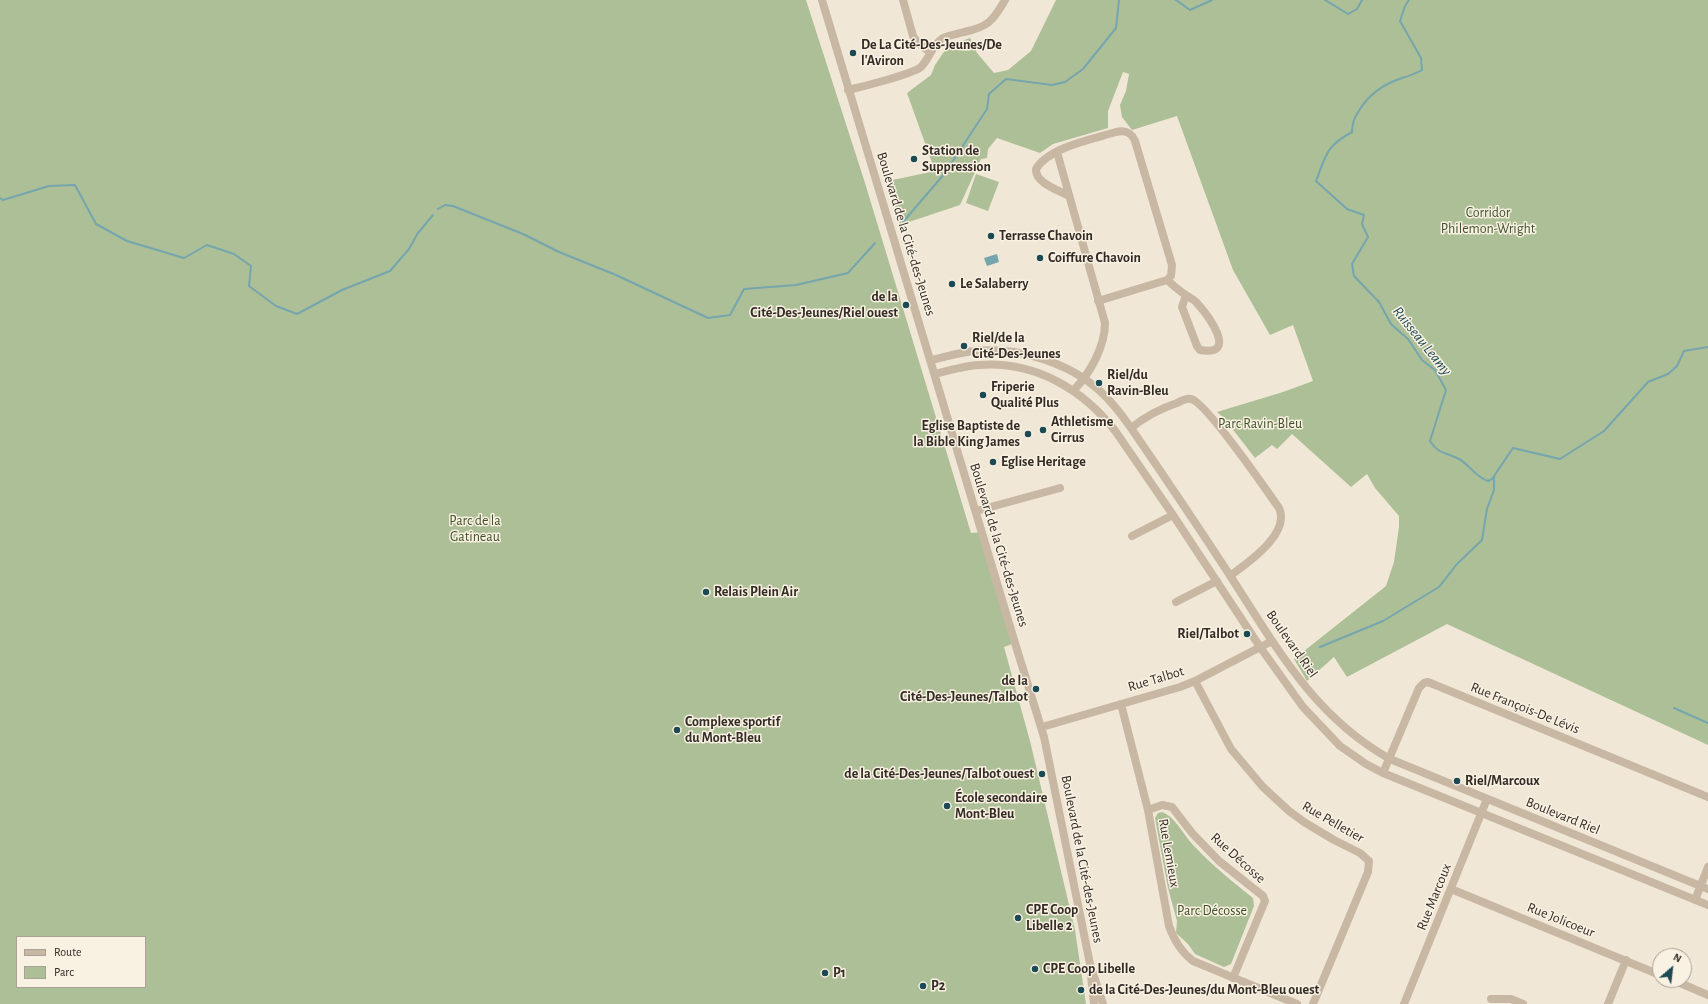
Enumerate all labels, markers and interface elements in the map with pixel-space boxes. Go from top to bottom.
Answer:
place label: De La Cité-Des-Jeunes/De l'Aviron [861,37,1002,70]
marker: De La Cité-Des-Jeunes/De l'Aviron [848,48,858,58]
place label: Station de Suppression [922,143,991,176]
street label: Boulevard de la Cité-des-Jeunes [873,150,939,318]
marker: Station de Suppression [909,154,919,164]
park label: Corridor Philemon-Wright [1441,205,1535,238]
place label: Terrasse Chavoin [999,228,1093,244]
marker: Terrasse Chavoin [986,231,996,241]
place label: Coiffure Chavoin [1048,250,1141,266]
marker: Coiffure Chavoin [1035,253,1045,263]
place label: Le Salaberry [960,276,1029,292]
marker: Le Salaberry [947,279,957,289]
place label: de la Cité-Des-Jeunes/Riel ouest [750,289,898,322]
marker: de la Cité-Des-Jeunes/Riel ouest [901,300,911,310]
water label: Ruisseau Leamy [1389,303,1455,379]
place label: Riel/de la Cité-Des-Jeunes [972,330,1061,362]
marker: Riel/de la Cité-Des-Jeunes [959,341,969,351]
place label: Riel/du Ravin-Bleu [1107,367,1169,400]
marker: Riel/du Ravin-Bleu [1094,378,1104,388]
place label: Friperie Qualité Plus [991,379,1059,412]
marker: Friperie Qualité Plus [978,390,988,400]
place label: Athletisme Cirrus [1051,414,1113,446]
park label: Parc Ravin-Bleu [1218,416,1302,432]
place label: Eglise Baptiste de la Bible King James [913,418,1020,450]
marker: Athletisme Cirrus [1038,425,1048,435]
marker: Eglise Baptiste de la Bible King James [1023,429,1033,439]
place label: Eglise Heritage [1001,454,1086,470]
marker: Eglise Heritage [988,457,998,467]
street label: Boulevard de la Cité-des-Jeunes [966,461,1032,629]
park label: Parc de la Gatineau [449,513,501,546]
place label: Relais Plein Air [714,584,798,600]
marker: Relais Plein Air [701,587,711,597]
street label: Boulevard Riel [1263,607,1321,681]
place label: Riel/Talbot [1177,626,1239,642]
marker: Riel/Talbot [1242,629,1252,639]
street label: Rue Talbot [1126,663,1186,695]
place label: de la Cité-Des-Jeunes/Talbot [900,673,1028,706]
street label: Rue François-De Lévis [1468,678,1582,738]
marker: de la Cité-Des-Jeunes/Talbot [1031,684,1041,694]
place label: Complexe sportif du Mont-Bleu [685,714,780,746]
marker: Complexe sportif du Mont-Bleu [672,725,682,735]
place label: de la Cité-Des-Jeunes/Talbot ouest [844,766,1034,782]
marker: de la Cité-Des-Jeunes/Talbot ouest [1037,769,1047,779]
place label: Riel/Marcoux [1465,773,1540,789]
street label: Boulevard de la Cité-des-Jeunes [1057,774,1107,944]
marker: Riel/Marcoux [1452,776,1462,786]
place label: École secondaire Mont-Bleu [955,790,1047,822]
street label: Boulevard Riel [1523,794,1603,838]
street label: Rue Pelletier [1299,798,1367,846]
marker: École secondaire Mont-Bleu [942,801,952,811]
street label: Rue Lemieux [1155,817,1183,889]
street label: Rue Décosse [1207,829,1269,887]
street label: Rue Marcoux [1413,861,1455,933]
street label: Rue Jolicoeur [1525,899,1597,941]
place label: CPE Coop Libelle 2 [1026,902,1078,934]
park label: Parc Décosse [1177,903,1247,919]
marker: CPE Coop Libelle 2 [1013,913,1023,923]
legend [16,936,146,988]
text: Route [54,946,81,958]
north arrow [1652,948,1692,988]
text: N [1671,951,1683,964]
place label: CPE Coop Libelle [1043,961,1135,977]
marker: CPE Coop Libelle [1030,964,1040,974]
place label: P1 [833,965,846,981]
text: Parc [54,966,74,978]
marker: P1 [820,968,830,978]
place label: P2 [931,978,945,994]
marker: P2 [918,981,928,991]
place label: de la Cité-Des-Jeunes/du Mont-Bleu ouest [1089,982,1319,998]
marker: de la Cité-Des-Jeunes/du Mont-Bleu ouest [1076,985,1086,995]

